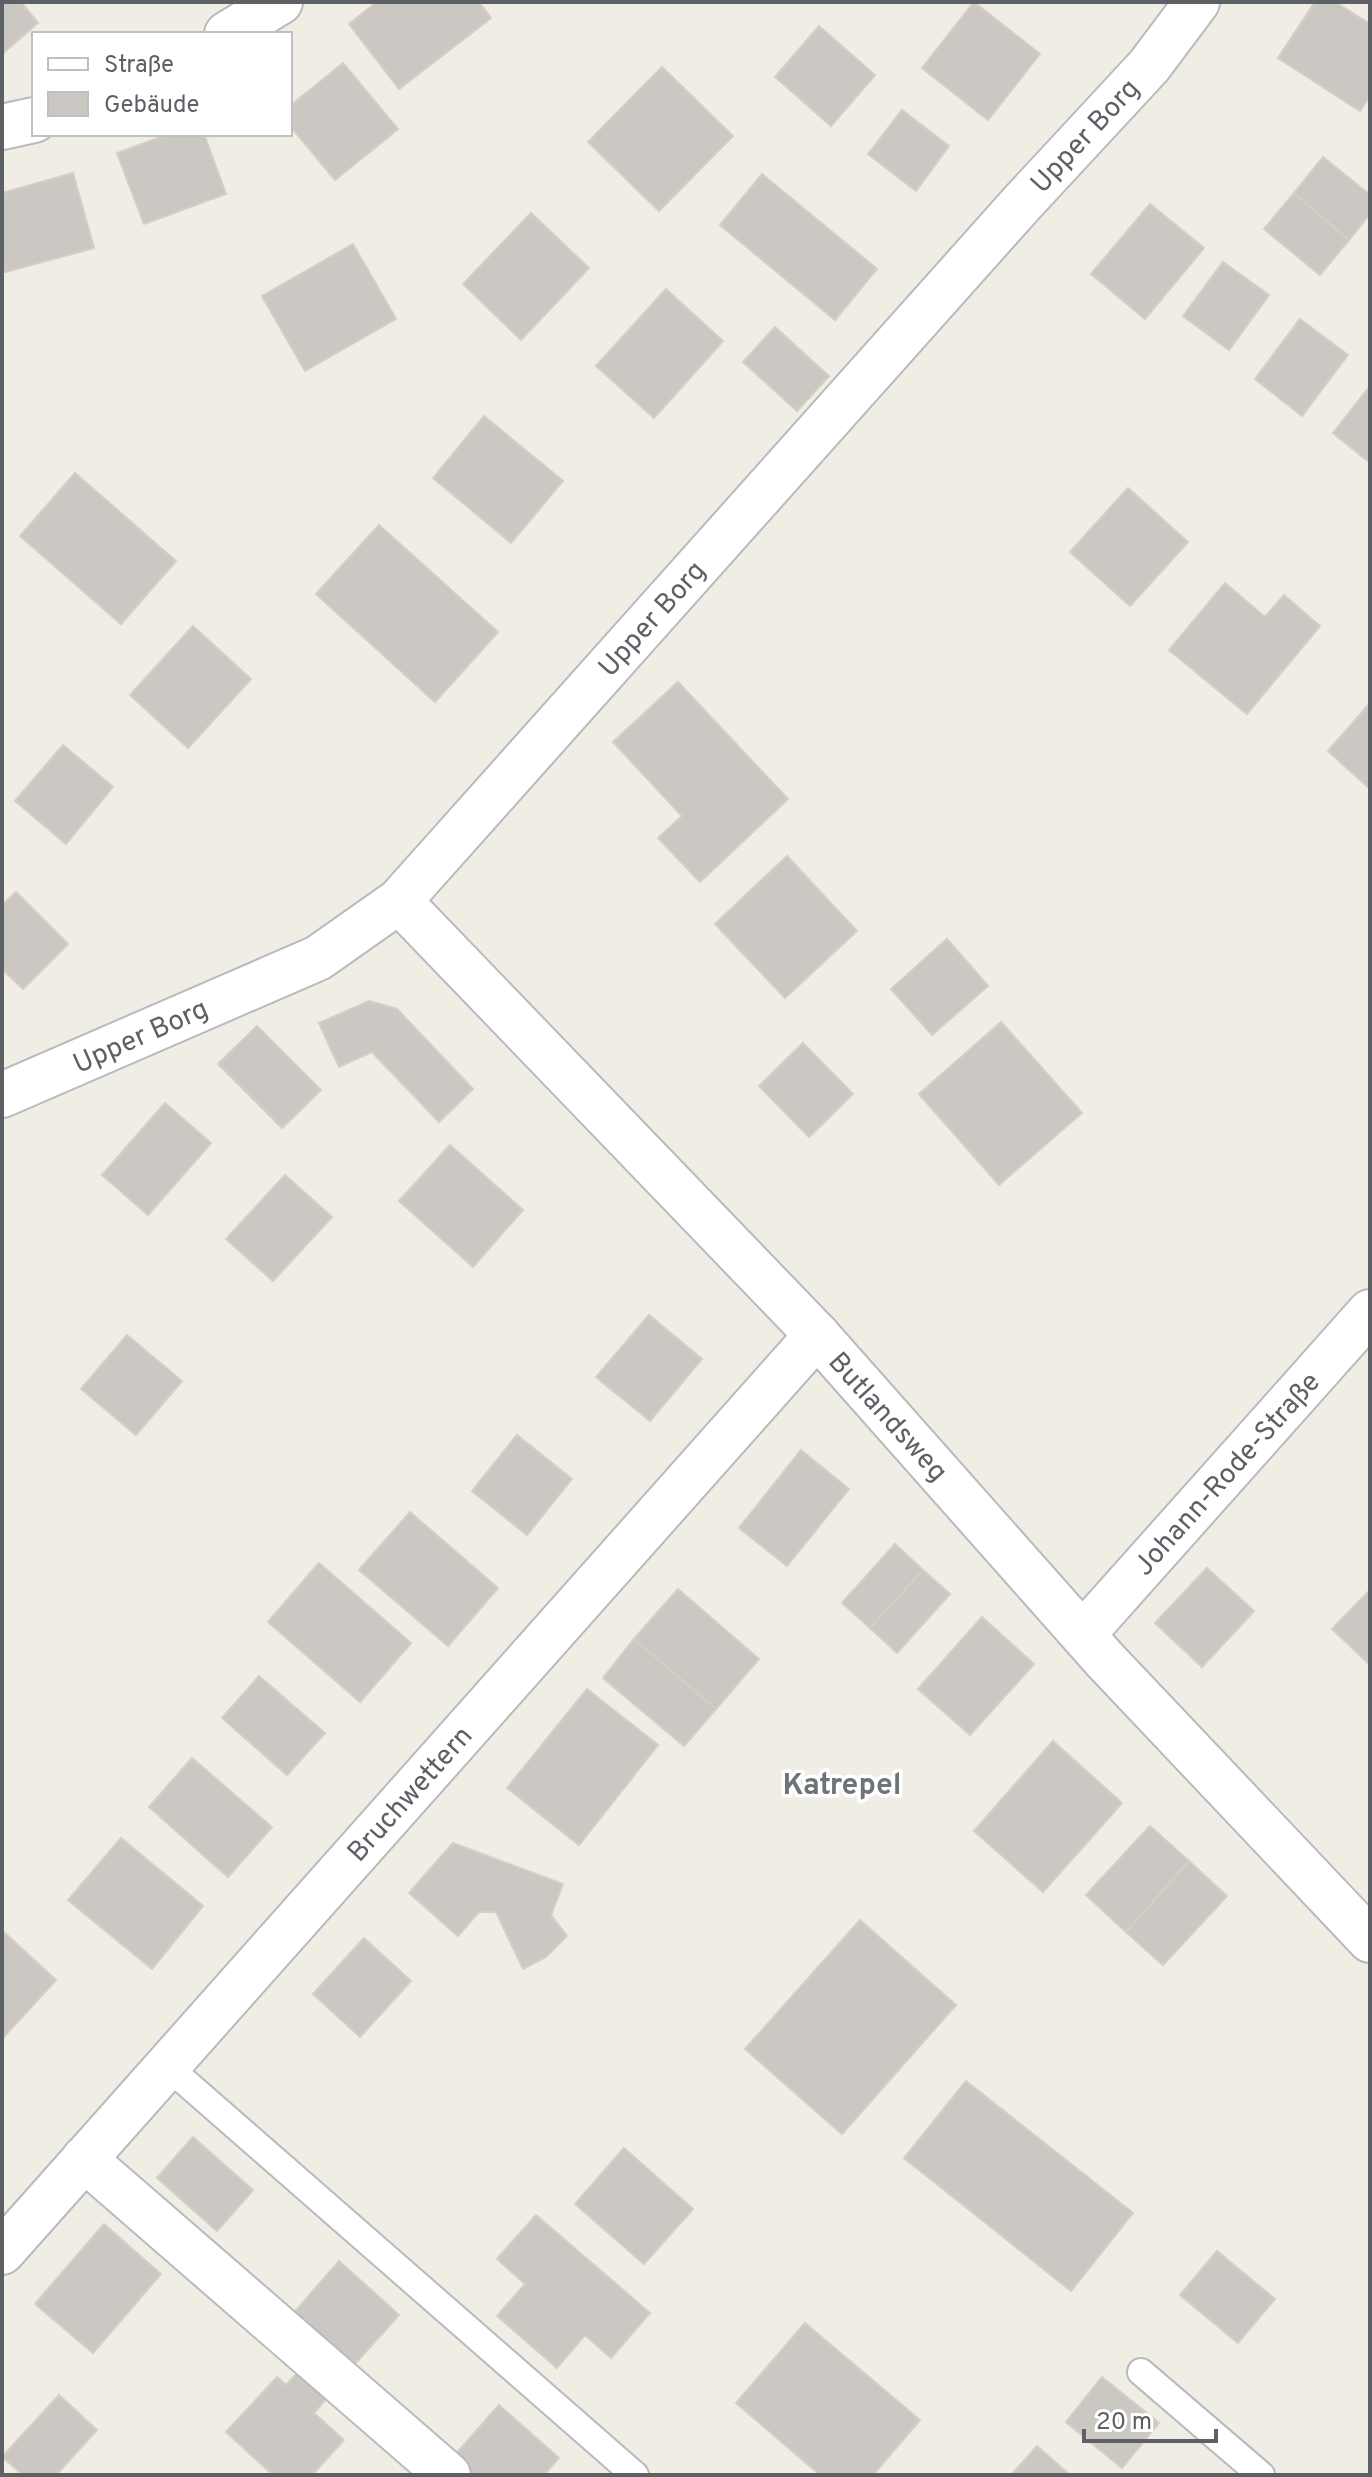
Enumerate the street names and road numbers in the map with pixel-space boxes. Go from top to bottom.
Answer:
street label: Upper Borg [1024,72,1149,202]
street label: Upper Borg [592,554,715,686]
street label: Upper Borg [68,992,214,1083]
street label: Butlandsweg [819,1346,954,1490]
street label: Johann-Rode-Straße [1127,1366,1329,1584]
street label: Bruchwettern [341,1719,482,1871]

